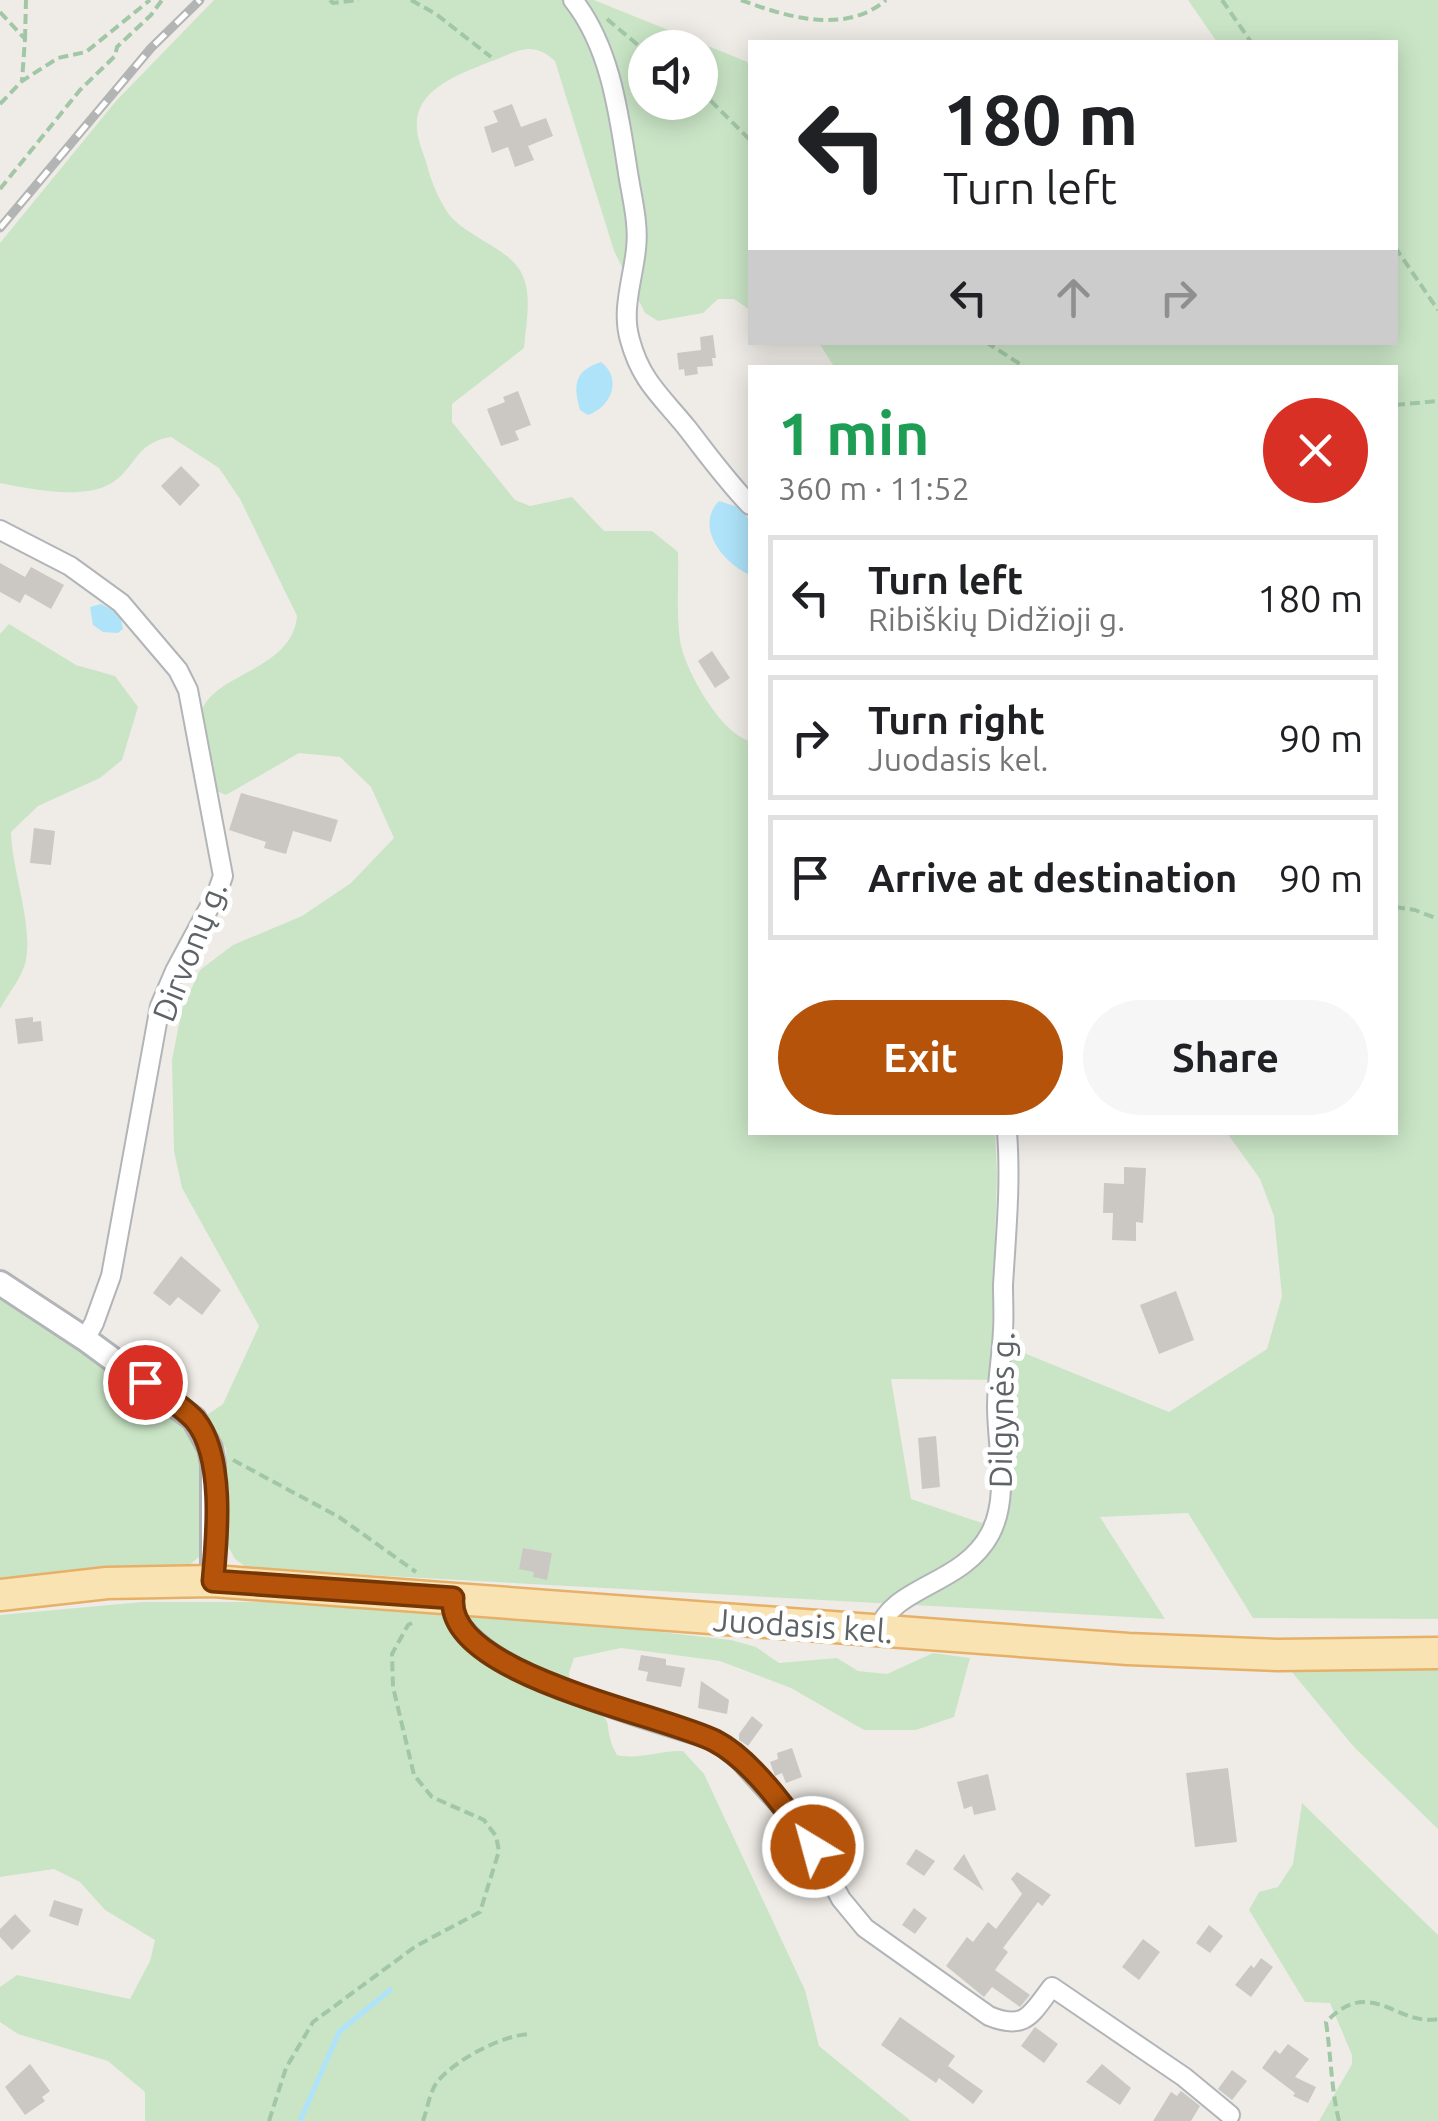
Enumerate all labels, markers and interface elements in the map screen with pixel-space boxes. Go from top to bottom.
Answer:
map controls [628,30,718,120]
button: sound [628,30,718,120]
icon: left [778,80,908,210]
text: 180 m [943,80,1138,158]
text: Turn left [943,162,1117,213]
icon: left [941,270,996,325]
icon: ahead [1046,270,1101,325]
icon: right [1151,270,1206,325]
button: close [1263,398,1368,503]
text: 1 min [778,399,930,466]
text: 360 m · 11:52 [778,470,970,506]
text: Turn left [868,559,1023,601]
icon: left [783,570,838,625]
text: 180 m [1257,577,1363,619]
text: Ribiškių Didžioji g. [868,601,1125,637]
text: Turn right [868,699,1045,741]
icon: right [783,710,838,765]
text: 90 m [1279,717,1363,759]
text: Juodasis kel. [868,741,1048,777]
icon: arrive [783,850,838,905]
text: Arrive at destination [868,857,1237,899]
text: 90 m [1279,857,1363,899]
street label: Dirvonų g. [145,876,233,1026]
button: Exit [778,1000,1063,1115]
button: Share [1083,1000,1368,1115]
street label: Dilgynės g. [982,1332,1020,1488]
pin [103,1340,188,1425]
icon: arrive [118,1355,173,1410]
street label: Juodasis kel. [712,1601,894,1649]
position arrow [761,1795,865,1899]

